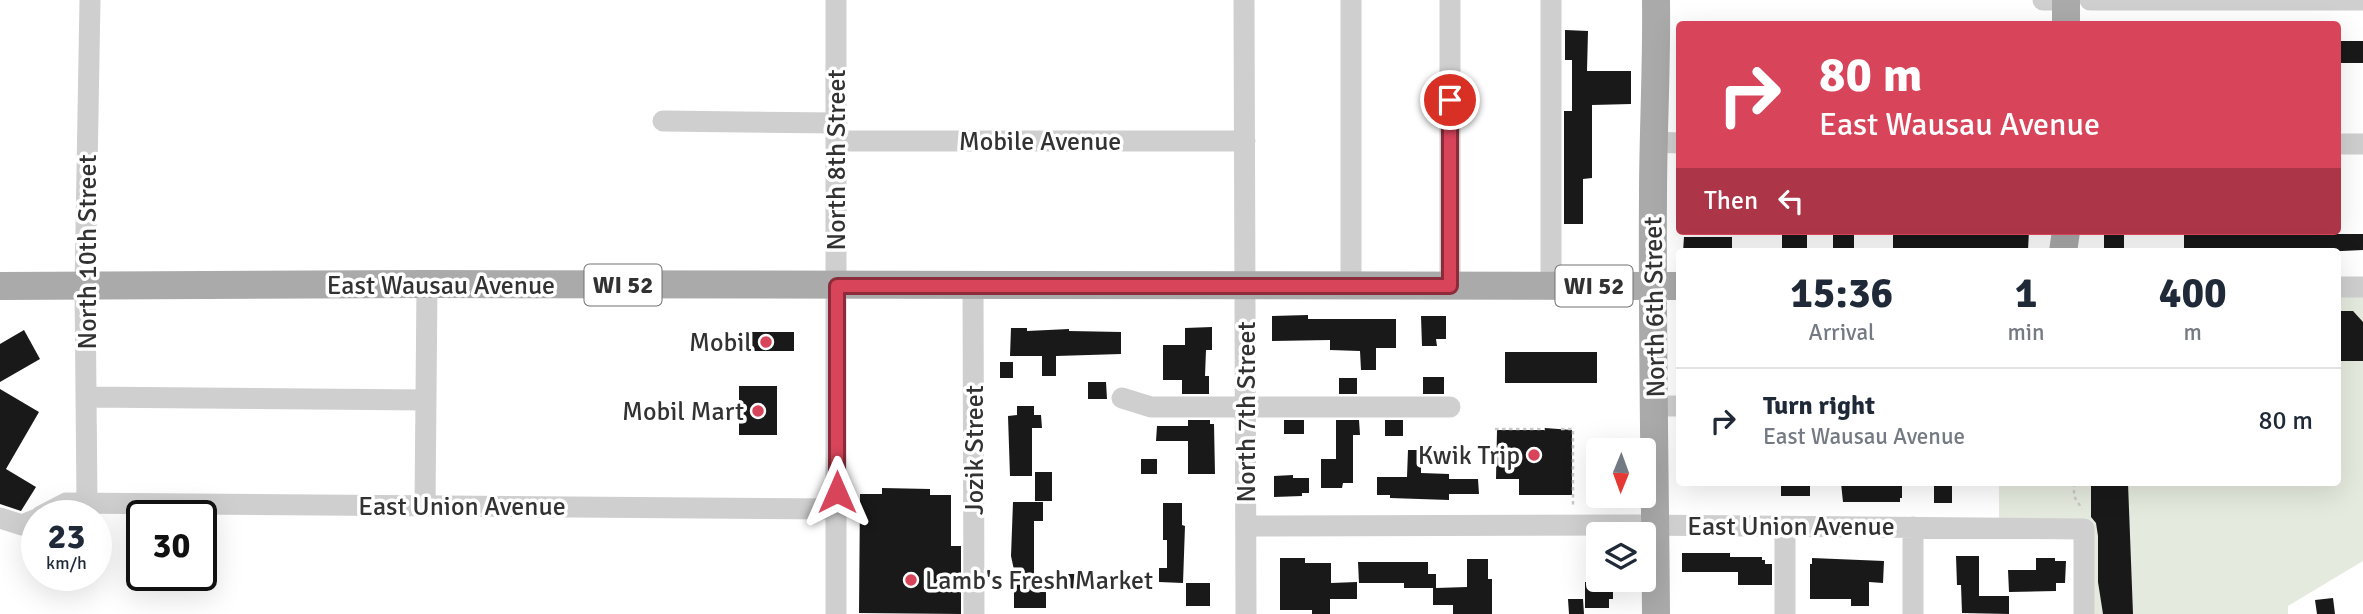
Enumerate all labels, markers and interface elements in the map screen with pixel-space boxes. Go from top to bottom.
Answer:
text: 80 m [1819,45,1922,105]
icon: right [1704,49,1795,140]
street label: North 8th Street [821,69,853,251]
pin [1420,70,1480,130]
icon: arrive [1431,81,1469,119]
text: East Wausau Avenue [1819,105,2100,144]
street label: Mobile Avenue [959,126,1121,158]
street label: North 10th Street [72,154,104,350]
icon: left [1772,182,1810,220]
text: Then [1704,185,1758,217]
street label: North 6th Street [1637,216,1673,398]
road number: WI 52 [584,264,662,306]
road number: WI 52 [1556,265,1632,306]
text: 15:36 [1790,268,1893,319]
text: 1 [2015,268,2037,319]
text: 400 [2159,268,2227,319]
street label: East Wausau Avenue [327,270,555,302]
text: Arrival [1809,318,1875,347]
text: min [2007,318,2045,347]
text: m [2184,318,2202,347]
street label: North 7th Street [1231,321,1263,503]
place label: Mobil [689,327,752,359]
marker: Mobil [758,334,774,350]
street label: Jozik Street [959,385,991,515]
text: Turn right [1763,390,1875,422]
place label: Mobil Mart [622,396,744,428]
icon: right [1704,402,1742,440]
marker: Mobil Mart [750,403,766,419]
text: 80 m [2258,405,2313,437]
text: East Wausau Avenue [1763,422,1965,451]
north arrow [1586,438,1656,508]
map controls [1586,438,1656,592]
place label: Kwik Trip [1418,440,1520,472]
marker: Kwik Trip [1526,447,1542,463]
position arrow [800,455,874,529]
street label: East Union Avenue [358,491,566,523]
speed limit sign: 30 [126,500,217,591]
street label: East Union Avenue [1687,511,1895,543]
text: 23 [48,515,85,558]
button: layers [1586,522,1656,592]
text: km/h [46,552,87,574]
place label: Lamb's Fresh Market [925,565,1153,597]
marker: Lamb's Fresh Market [903,572,919,588]

